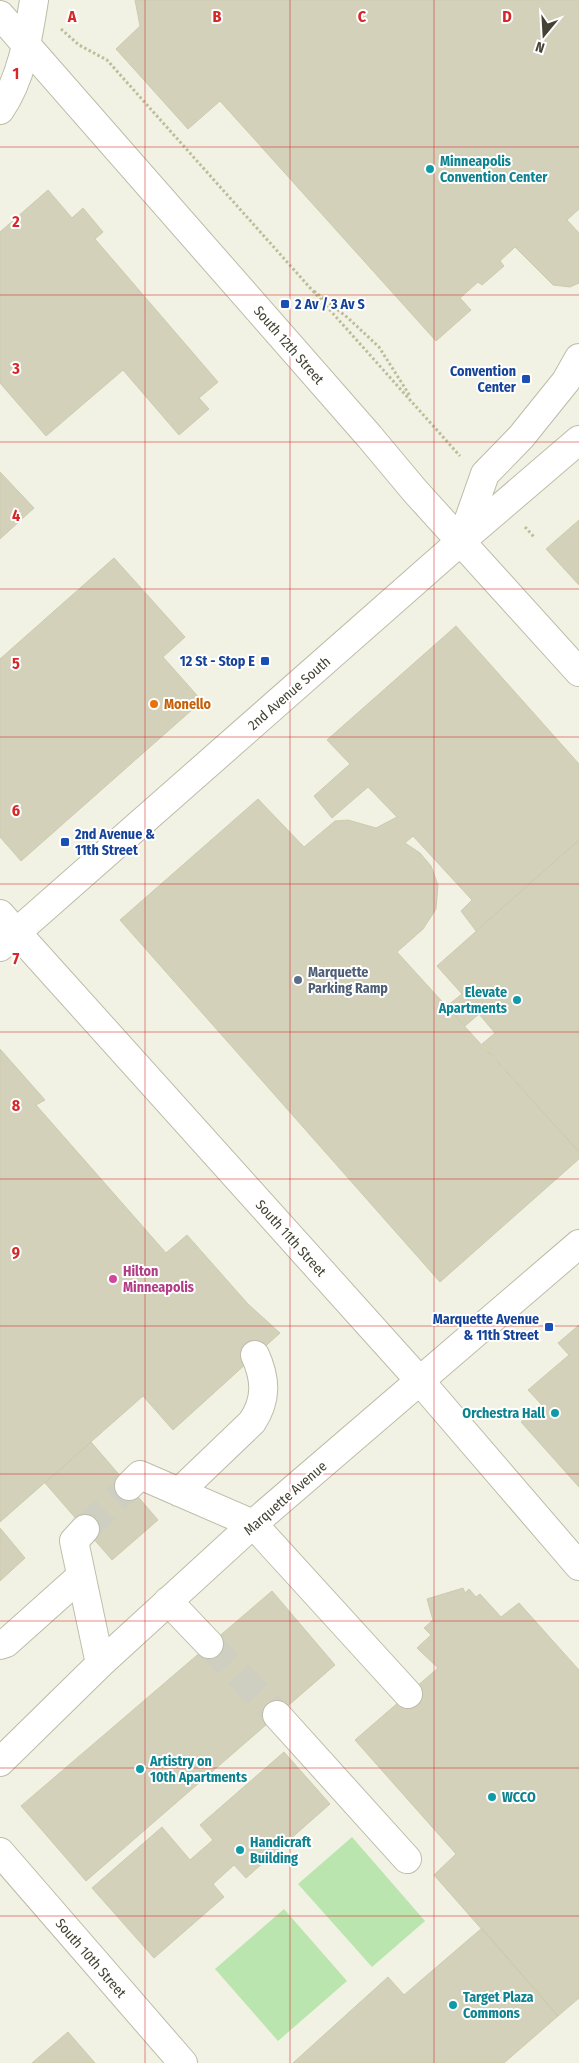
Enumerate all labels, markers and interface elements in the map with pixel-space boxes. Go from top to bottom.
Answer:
text: A [67,7,77,26]
text: B [213,7,222,26]
text: C [358,7,367,26]
text: D [502,7,512,26]
north arrow [519,10,569,60]
text: N [534,38,547,56]
text: 1 [13,64,19,83]
place label: Minneapolis Convention Center [440,153,548,186]
marker: Minneapolis Convention Center [424,163,436,175]
text: 2 [11,212,20,231]
place label: 2 Av / 3 Av S [294,296,365,313]
marker: 2 Av / 3 Av S [279,298,291,310]
street label: South 12th Street [250,303,328,388]
text: 3 [11,359,20,378]
place label: Convention Center [450,363,517,396]
marker: Convention Center [520,373,532,385]
text: 4 [12,506,20,525]
place label: 12 St - Stop E [180,653,255,670]
street label: 2nd Avenue South [245,653,334,734]
text: 5 [12,654,20,673]
marker: 12 St - Stop E [259,655,271,667]
place label: Monello [164,696,212,713]
marker: Monello [148,698,160,710]
text: 6 [12,801,20,820]
place label: 2nd Avenue & 11th Street [74,826,155,859]
marker: 2nd Avenue & 11th Street [59,836,71,848]
text: 7 [13,949,20,968]
place label: Marquette Parking Ramp [308,964,388,997]
marker: Marquette Parking Ramp [292,974,304,986]
place label: Elevate Apartments [438,984,507,1017]
marker: Elevate Apartments [511,994,523,1006]
text: 8 [12,1096,21,1115]
street label: South 11th Street [252,1196,330,1280]
text: 9 [12,1243,20,1262]
place label: Hilton Minneapolis [123,1263,194,1296]
marker: Hilton Minneapolis [107,1273,119,1285]
place label: Marquette Avenue & 11th Street [433,1311,540,1344]
marker: Marquette Avenue & 11th Street [543,1321,555,1333]
place label: Orchestra Hall [462,1405,545,1422]
marker: Orchestra Hall [549,1407,561,1419]
street label: Marquette Avenue [240,1458,330,1539]
place label: Artistry on 10th Apartments [149,1753,247,1786]
marker: Artistry on 10th Apartments [134,1763,146,1775]
place label: WCCO [502,1789,536,1806]
marker: WCCO [486,1791,498,1803]
place label: Handicraft Building [250,1834,312,1867]
marker: Handicraft Building [234,1844,246,1856]
street label: South 10th Street [52,1915,130,2002]
place label: Target Plaza Commons [463,1989,534,2022]
marker: Target Plaza Commons [447,1999,459,2011]

